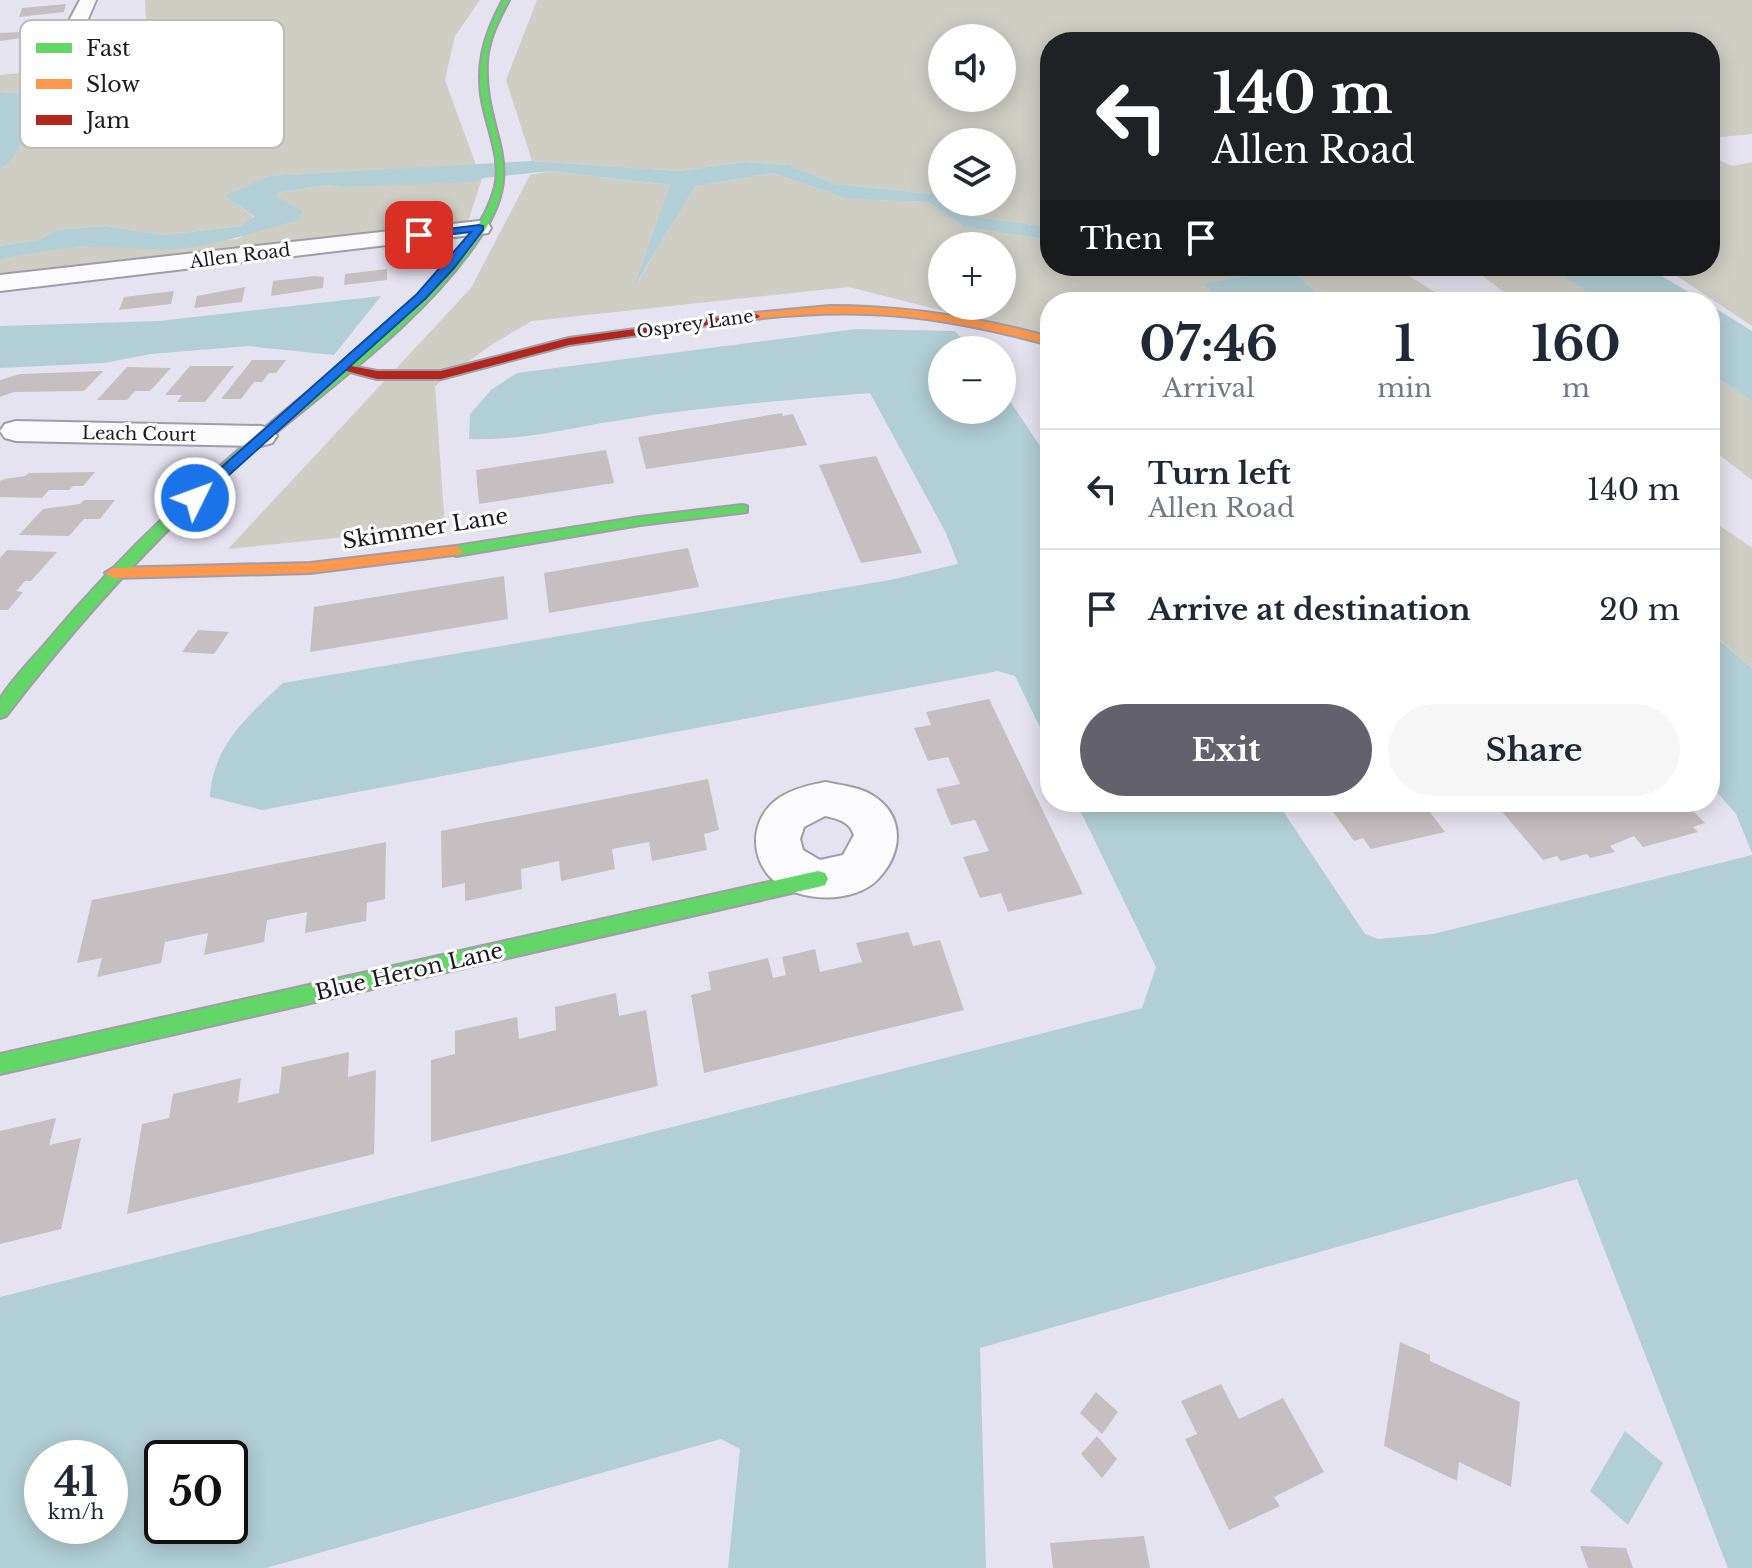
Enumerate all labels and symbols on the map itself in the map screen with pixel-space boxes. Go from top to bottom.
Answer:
legend [20,20,284,148]
text: Fast [86,35,131,62]
text: Slow [86,71,140,98]
text: Jam [83,107,130,134]
pin [385,201,453,269]
street label: Allen Road [187,239,292,273]
street label: Osprey Lane [635,305,755,343]
street label: Leach Court [82,422,196,446]
position arrow [153,456,237,540]
street label: Skimmer Lane [340,502,510,555]
street label: Blue Heron Lane [312,937,506,1006]
speed limit sign: 50 [144,1440,248,1544]

